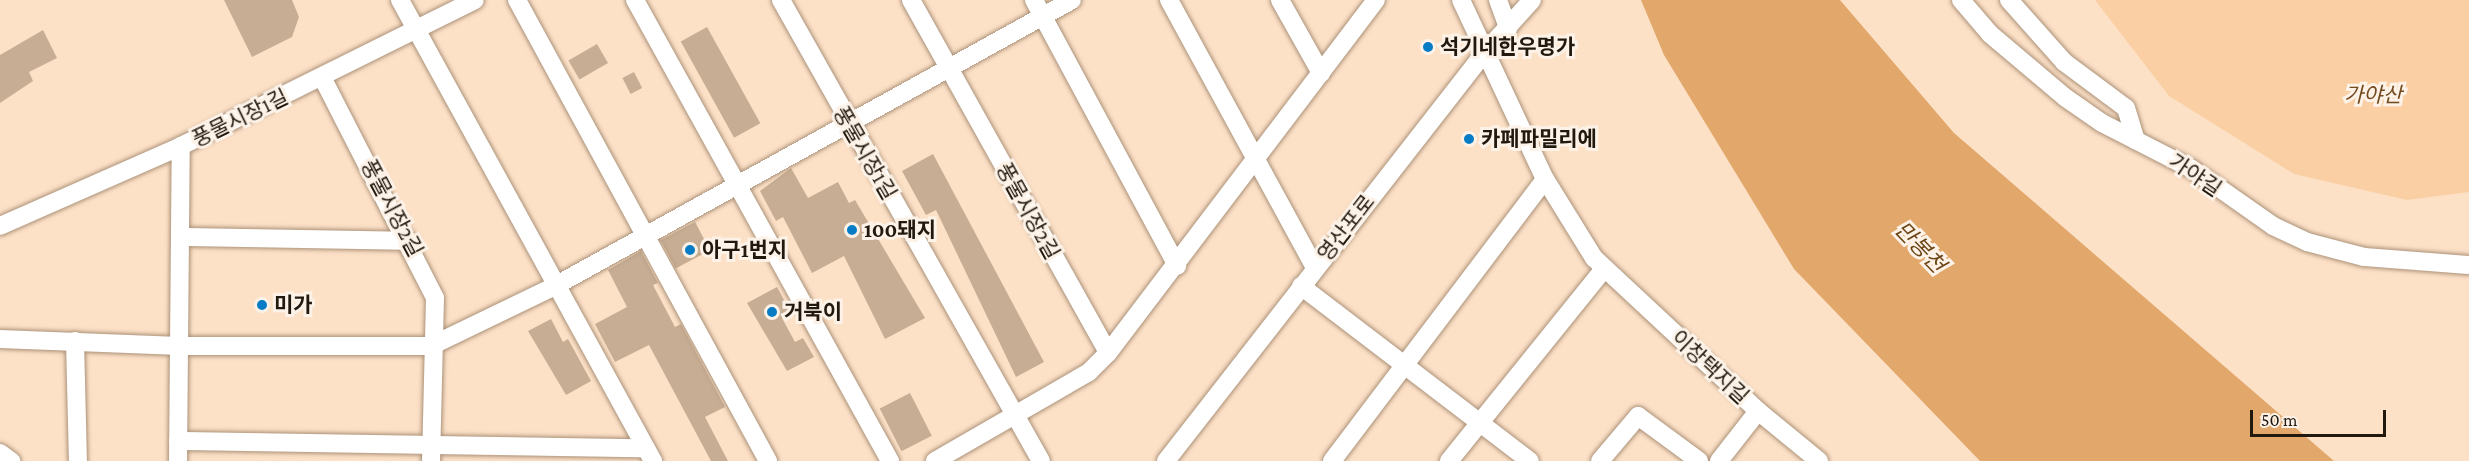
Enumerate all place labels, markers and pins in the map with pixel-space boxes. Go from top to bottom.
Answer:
place label: 석기네한우명가 [1440,34,1575,60]
marker: 석기네한우명가 [1421,40,1435,54]
place label: 카페파밀리에 [1481,126,1597,152]
marker: 카페파밀리에 [1462,132,1476,146]
place label: 100돼지 [864,217,936,243]
marker: 100돼지 [845,223,859,237]
place label: 아구1번지 [702,237,787,263]
marker: 아구1번지 [683,243,697,257]
place label: 미가 [274,292,313,318]
marker: 미가 [255,298,269,312]
place label: 거북이 [784,299,842,325]
marker: 거북이 [765,305,779,319]

